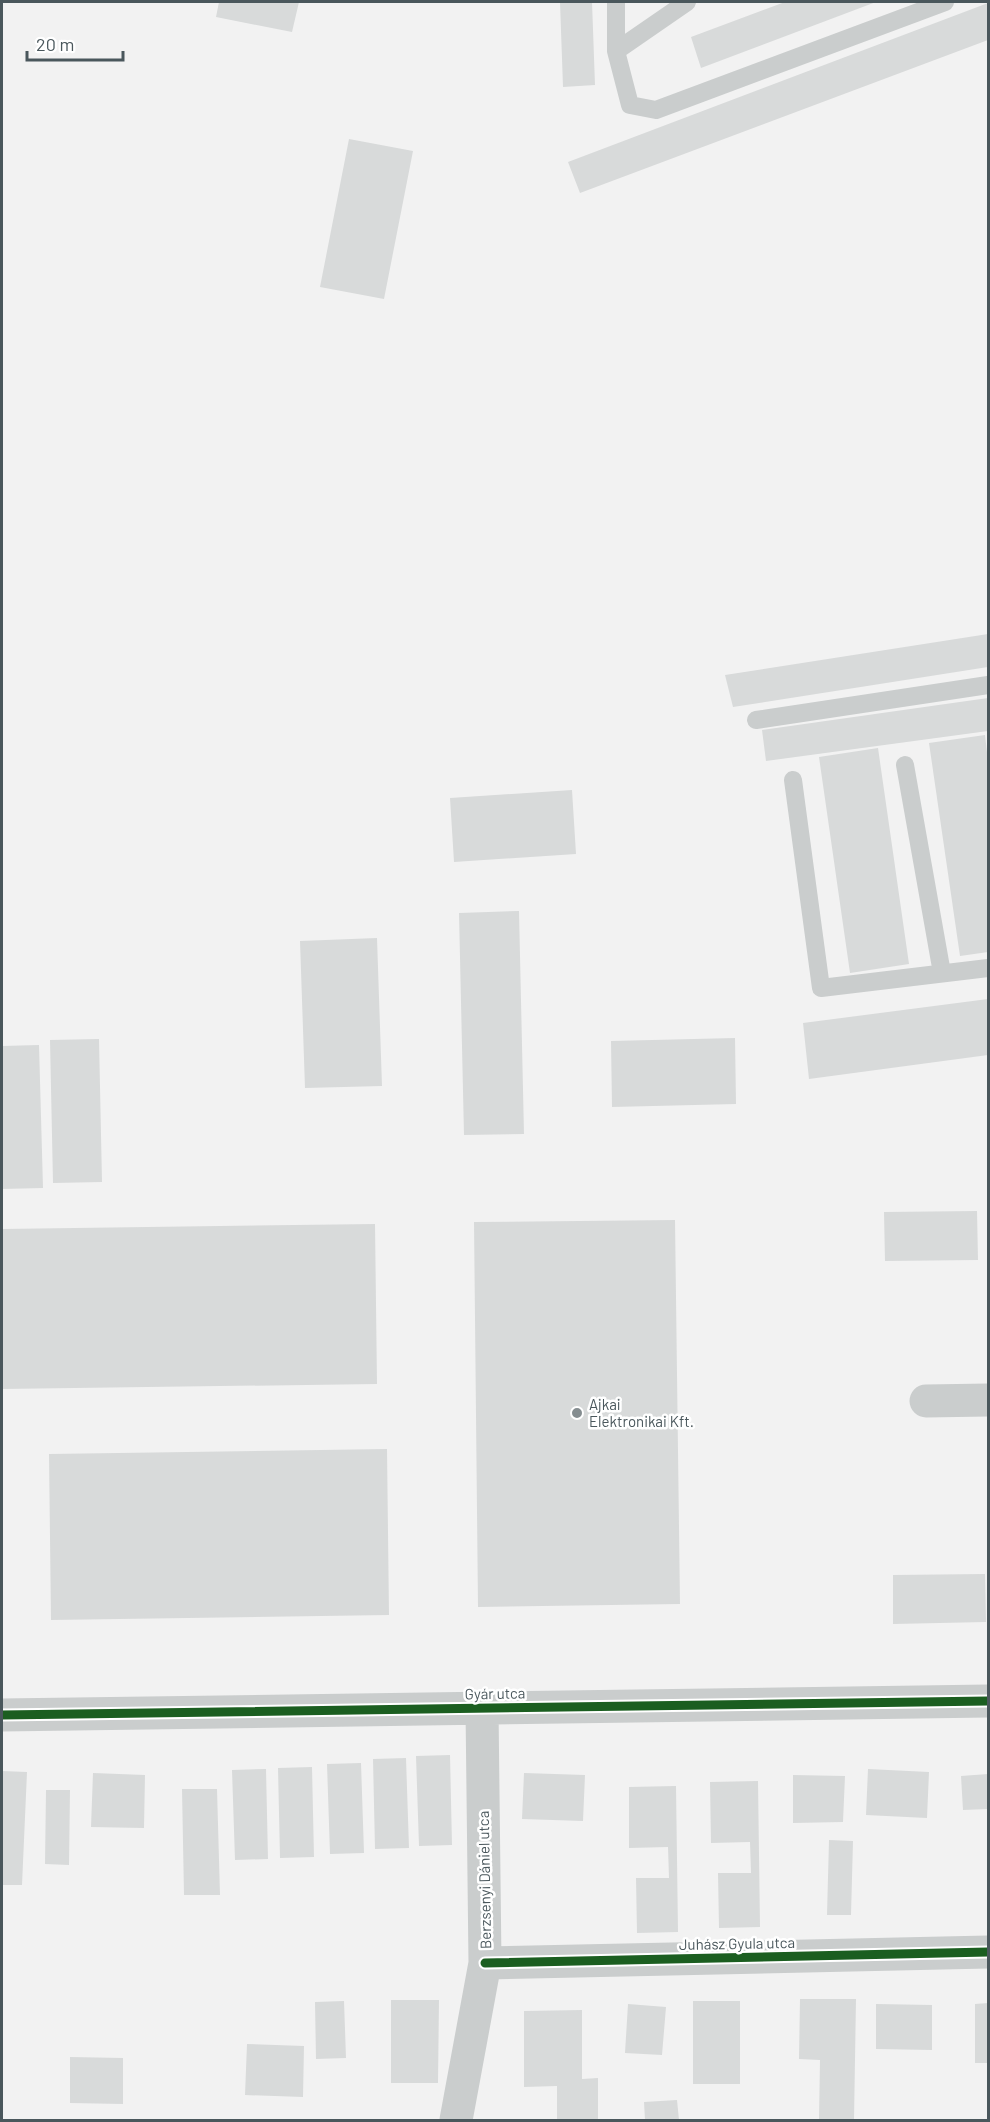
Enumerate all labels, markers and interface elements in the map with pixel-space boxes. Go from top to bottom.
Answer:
scale bar [27,24,123,62]
text: 20 m [36,33,74,55]
place label: Ajkai Elektronikai Kft. [589,1395,694,1430]
marker: Ajkai Elektronikai Kft. [570,1406,584,1420]
street label: Gyár utca [464,1683,526,1703]
street label: Berzsenyi Dániel utca [474,1811,494,1949]
street label: Juhász Gyula utca [679,1933,795,1953]

